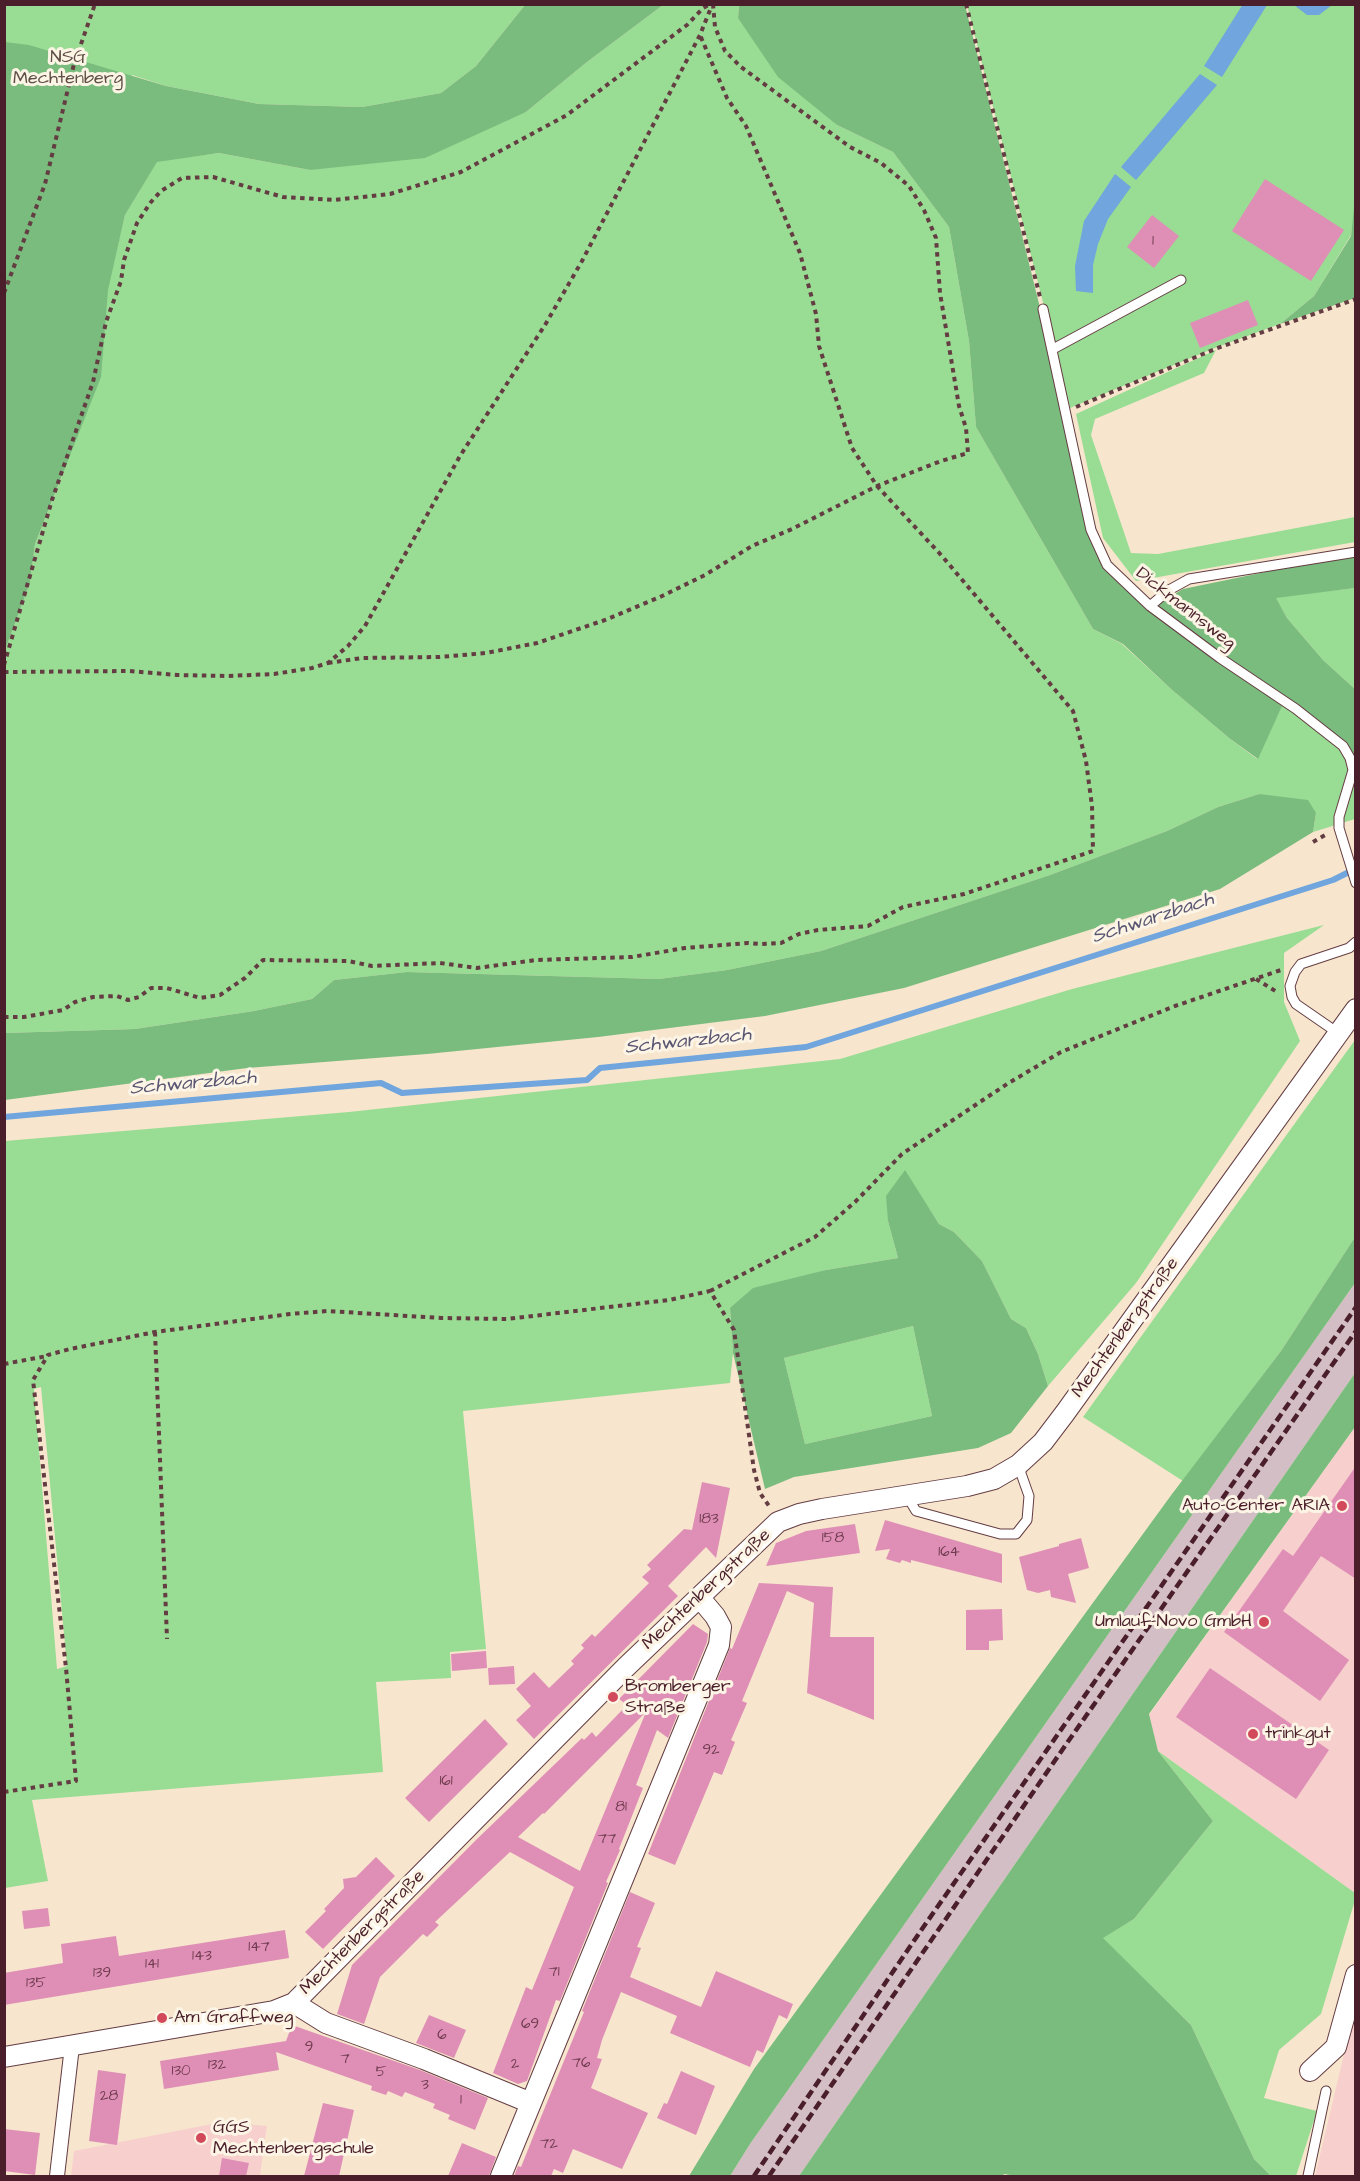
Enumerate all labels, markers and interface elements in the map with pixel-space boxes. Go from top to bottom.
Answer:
park label: NSG Mechtenberg [13,47,123,90]
house number: 1 [1152,233,1154,251]
street label: Dickmannsweg [1131,563,1239,655]
water label: Schwarzbach [1089,888,1217,950]
water label: Schwarzbach [624,1023,752,1061]
water label: Schwarzbach [129,1067,257,1101]
street label: Mechtenbergstraße [1068,1254,1184,1402]
place label: Auto-Center ARIA [1182,1495,1330,1517]
marker: Auto-Center ARIA [1335,1499,1349,1513]
house number: 183 [699,1511,719,1529]
street label: Mechtenbergstraße [638,1525,776,1655]
house number: 158 [822,1530,844,1548]
house number: 164 [938,1544,960,1562]
place label: Umlauf-Novo GmbH [1095,1611,1252,1633]
marker: Umlauf-Novo GmbH [1257,1615,1271,1629]
place label: Bromberger Straße [625,1676,731,1718]
marker: Bromberger Straße [606,1690,620,1704]
place label: trinkgut [1265,1723,1331,1745]
marker: trinkgut [1246,1727,1260,1741]
house number: 92 [702,1742,720,1760]
house number: 161 [439,1773,453,1791]
house number: 81 [615,1799,627,1817]
house number: 77 [598,1831,616,1849]
street label: Mechtenbergstraße [296,1866,430,2000]
house number: 147 [248,1939,270,1957]
house number: 143 [192,1948,212,1966]
house number: 141 [145,1956,159,1974]
house number: 71 [548,1964,560,1982]
house number: 139 [93,1965,111,1983]
house number: 135 [26,1975,46,1993]
place label: Am Graffweg [174,2007,293,2029]
marker: Am Graffweg [155,2011,169,2025]
house number: 69 [521,2016,539,2034]
house number: 6 [437,2027,447,2045]
house number: 9 [305,2039,313,2057]
house number: 7 [340,2051,350,2069]
house number: 76 [572,2055,590,2073]
house number: 2 [511,2056,519,2074]
house number: 132 [208,2057,226,2075]
house number: 130 [171,2063,191,2081]
house number: 5 [376,2064,386,2082]
house number: 3 [421,2077,429,2095]
house number: 28 [100,2088,118,2106]
house number: 1 [460,2092,462,2110]
place label: GGS Mechtenbergschule [213,2117,374,2160]
marker: GGS Mechtenbergschule [194,2131,208,2145]
house number: 72 [540,2136,558,2154]

